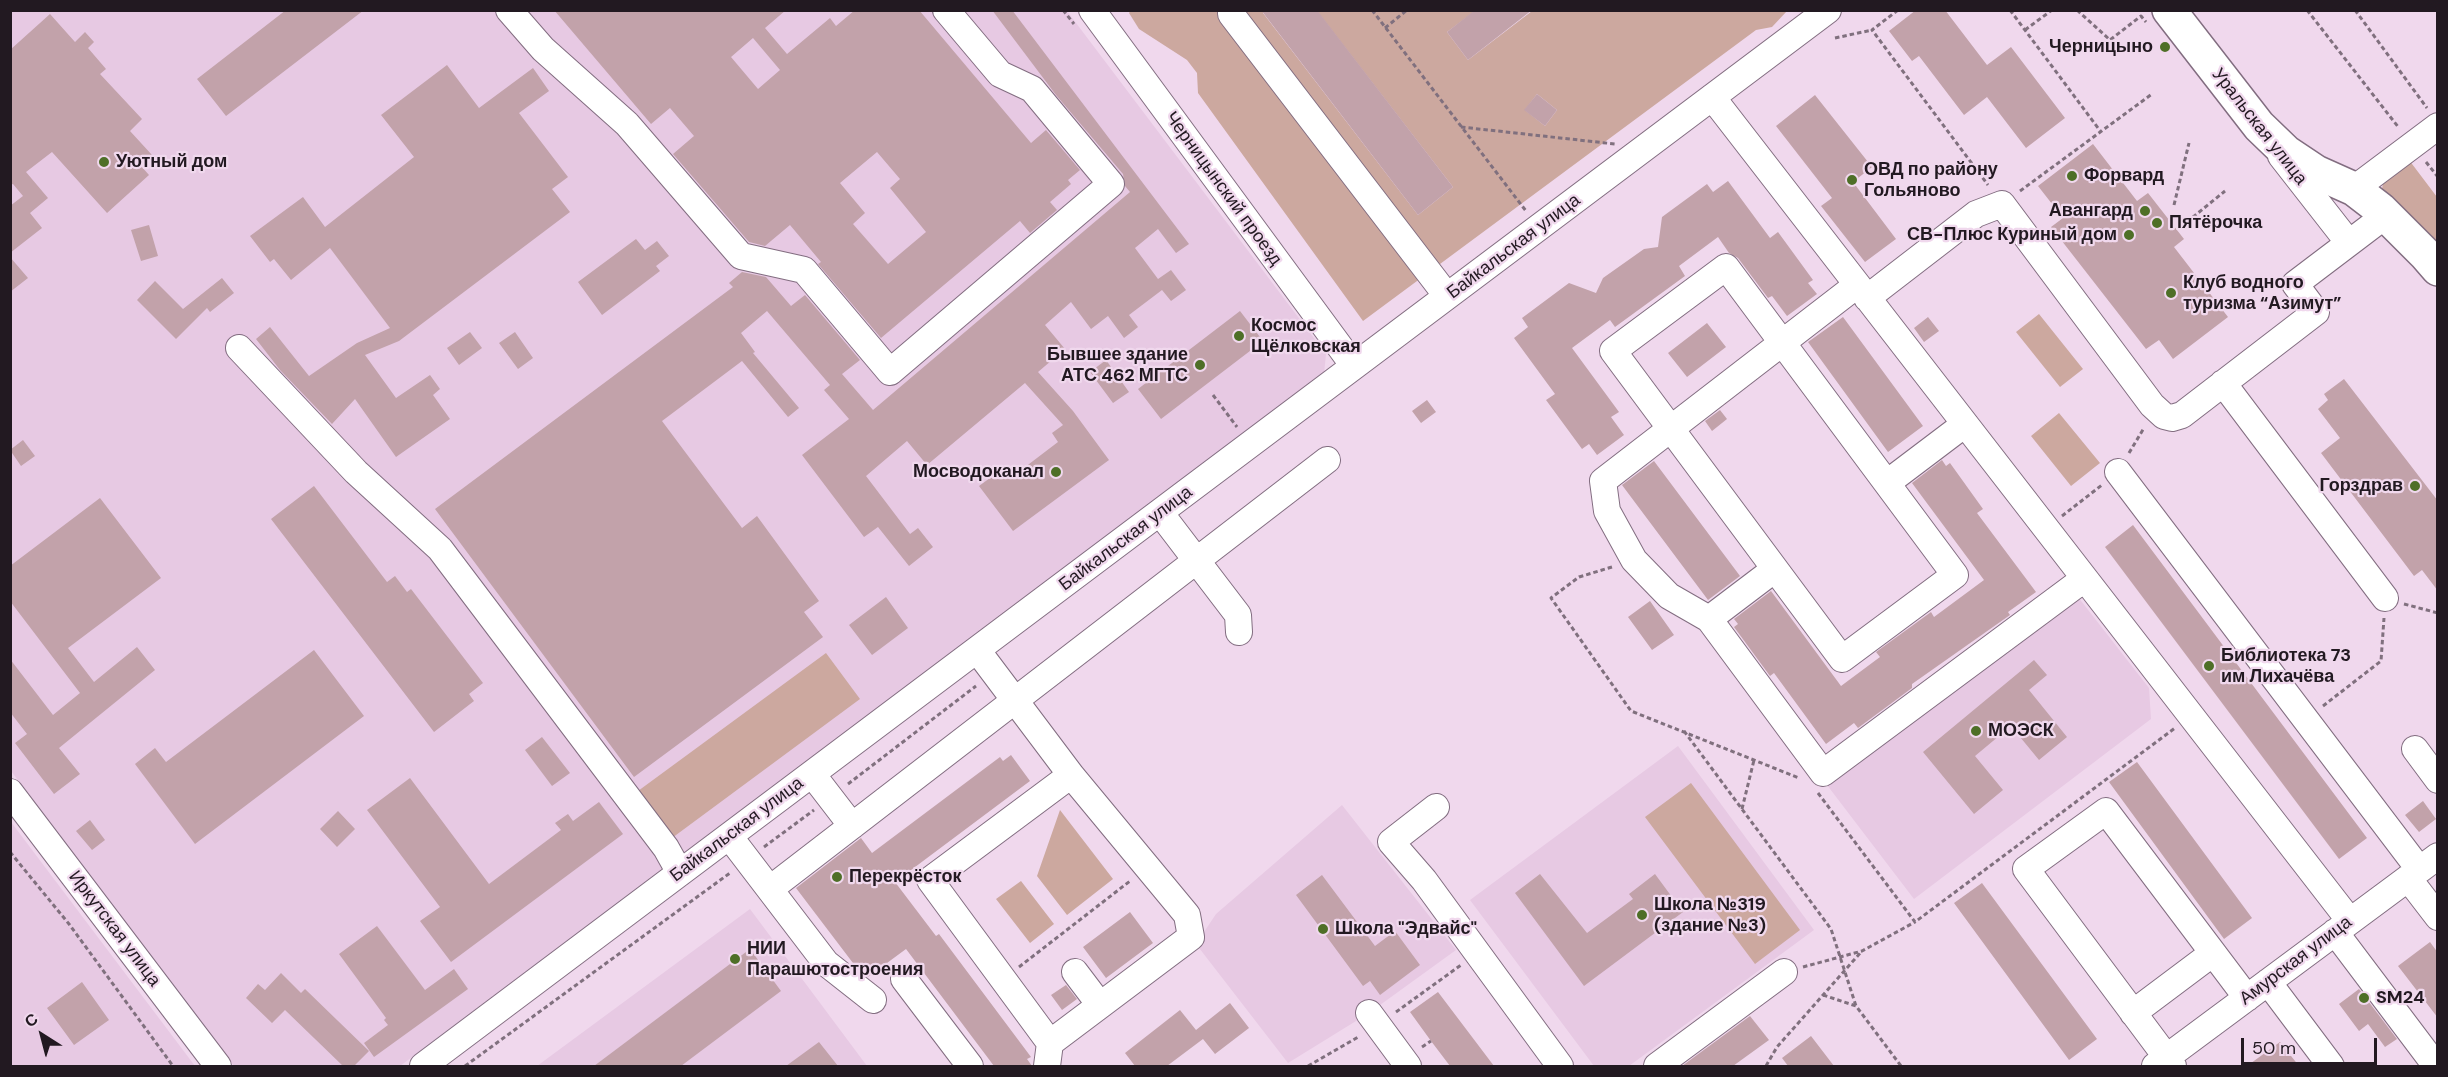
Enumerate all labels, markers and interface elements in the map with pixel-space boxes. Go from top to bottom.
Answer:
place label: Черницыно [2049,36,2153,58]
marker: Черницыно [2158,40,2172,54]
street label: Уральская улица [2207,64,2311,190]
street label: Черницынский проезд [1160,108,1286,270]
place label: Уютный дом [116,151,227,173]
marker: Уютный дом [97,155,111,169]
place label: ОВД по району Гольяново [1864,159,1998,201]
place label: Форвард [2084,165,2164,187]
marker: Форвард [2065,169,2079,183]
marker: ОВД по району Гольяново [1845,173,1859,187]
street label: Байкальская улица [1443,190,1585,304]
place label: Авангард [2049,200,2133,222]
marker: Авангард [2138,204,2152,218]
place label: Пятёрочка [2169,212,2262,234]
marker: Пятёрочка [2150,216,2164,230]
place label: СВ-Плюс Куриный дом [1907,224,2117,246]
marker: СВ-Плюс Куриный дом [2122,228,2136,242]
place label: Клуб водного туризма “Азимут” [2183,272,2341,314]
marker: Клуб водного туризма “Азимут” [2164,286,2178,300]
place label: Космос Щёлковская [1251,315,1361,358]
marker: Космос Щёлковская [1232,329,1246,343]
place label: Бывшее здание АТС 462 МГТС [1047,344,1188,386]
marker: Бывшее здание АТС 462 МГТС [1193,358,1207,372]
place label: Мосводоканал [913,461,1044,483]
marker: Мосводоканал [1049,465,1063,479]
place label: Горздрав [2319,475,2403,497]
marker: Горздрав [2408,479,2422,493]
street label: Байкальская улица [1055,482,1197,596]
place label: Библиотека 73 им Лихачёва [2221,645,2351,688]
marker: Библиотека 73 им Лихачёва [2202,659,2216,673]
place label: МОЭСК [1988,720,2054,742]
marker: МОЭСК [1969,724,1983,738]
street label: Байкальская улица [666,773,808,887]
place label: Перекрёсток [849,866,962,888]
street label: Иркутская улица [63,867,165,991]
marker: Перекрёсток [830,870,844,884]
place label: Школа №319 (здание №3) [1654,894,1766,936]
marker: Школа №319 (здание №3) [1635,908,1649,922]
street label: Амурская улица [2236,912,2356,1010]
place label: Школа "Эдвайс" [1335,918,1477,940]
marker: Школа "Эдвайс" [1316,922,1330,936]
place label: НИИ Парашютостроения [747,938,923,980]
marker: НИИ Парашютостроения [728,952,742,966]
place label: SM24 [2376,987,2425,1009]
marker: SM24 [2357,991,2371,1005]
north arrow [12,1005,72,1065]
text: С [20,1008,42,1032]
scale bar [2244,1026,2380,1064]
text: 50 m [2252,1036,2296,1060]

